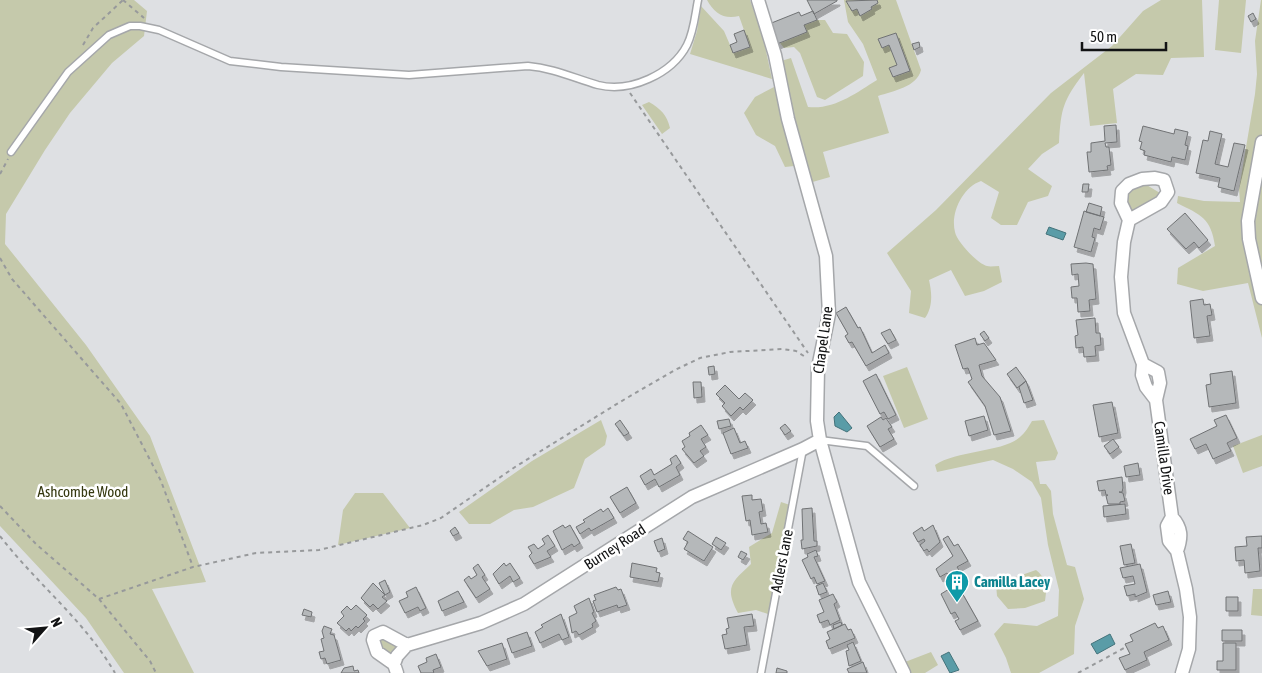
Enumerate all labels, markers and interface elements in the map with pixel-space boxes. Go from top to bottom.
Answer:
scale bar [1082,20,1166,52]
text: 50 m [1090,28,1117,45]
street label: Chapel Lane [809,305,836,375]
street label: Camilla Drive [1151,420,1178,496]
park label: Ashcombe Wood [38,483,128,500]
street label: Burney Road [581,521,649,573]
street label: Adlers Lane [767,528,796,594]
building icon: Camilla Lacey [944,569,970,603]
place label: Camilla Lacey [974,573,1051,590]
north arrow [20,603,70,653]
text: N [48,615,66,629]

